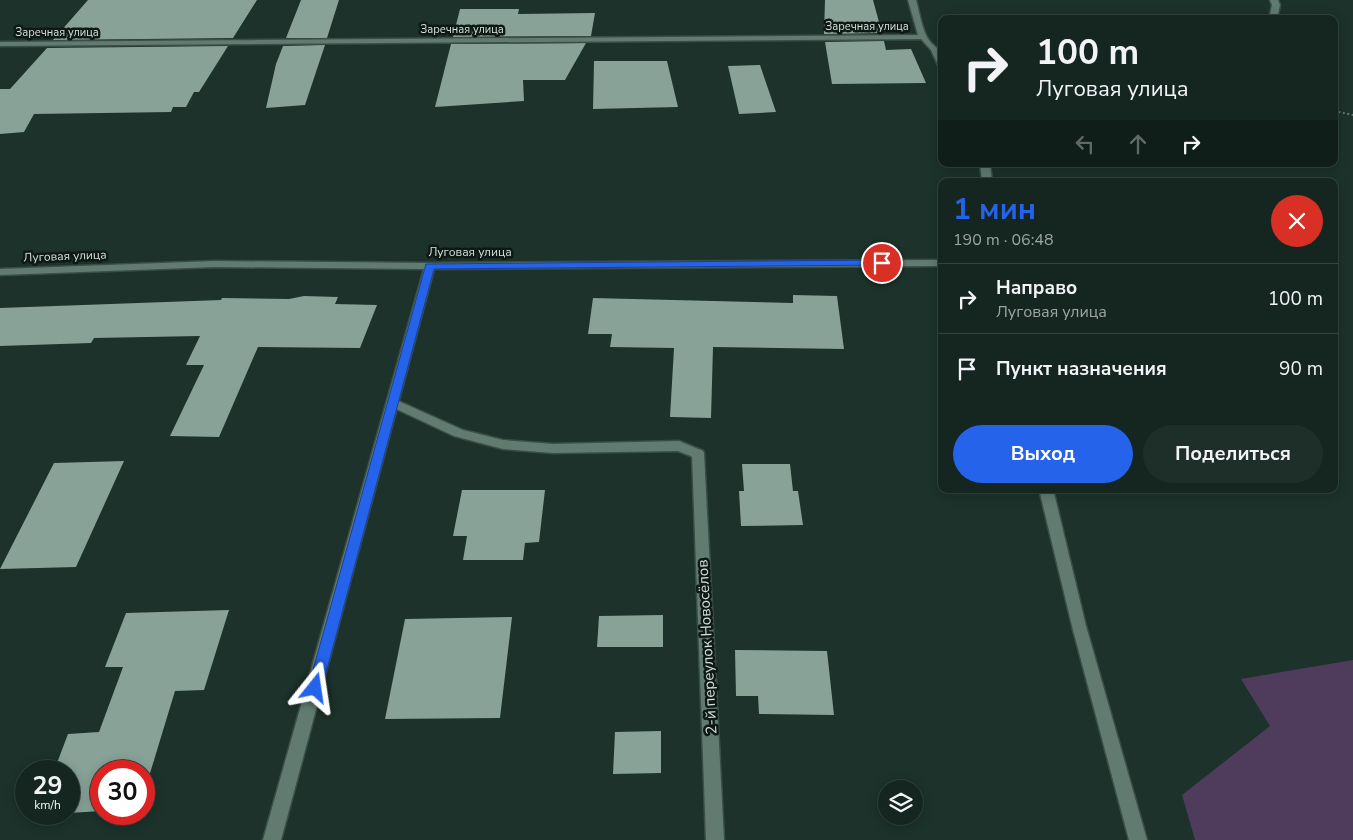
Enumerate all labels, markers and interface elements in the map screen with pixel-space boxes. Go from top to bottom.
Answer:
street label: Заречная улица [825,19,909,34]
street label: Заречная улица [420,22,504,37]
street label: Заречная улица [15,25,99,40]
text: 100 m [1036,29,1139,76]
icon: right [953,35,1018,100]
text: Луговая улица [1036,74,1189,104]
icon: left [1071,130,1099,158]
icon: ahead [1124,130,1152,158]
icon: right [1177,130,1205,158]
text: 1 мин [953,189,1036,230]
button: close [1271,195,1323,247]
text: 190 m · 06:48 [953,229,1054,251]
pin [861,242,903,284]
street label: Луговая улица [428,244,512,260]
street label: Луговая улица [23,247,107,265]
icon: arrive [868,249,896,277]
text: Направо [996,275,1077,301]
icon: right [953,285,981,313]
text: 100 m [1268,286,1323,312]
text: Луговая улица [996,301,1107,323]
icon: arrive [953,355,981,383]
text: Пункт назначения [996,356,1167,382]
text: 90 m [1279,356,1323,382]
button: Выход [953,425,1133,483]
button: Поделиться [1143,425,1323,483]
street label: 2-й переулок Новосёлов [692,559,722,735]
position arrow [288,661,340,713]
speed limit sign: 30 [90,760,155,825]
text: 29 [32,769,63,803]
map controls [878,780,923,825]
button: layers [878,780,923,825]
text: km/h [34,797,61,813]

